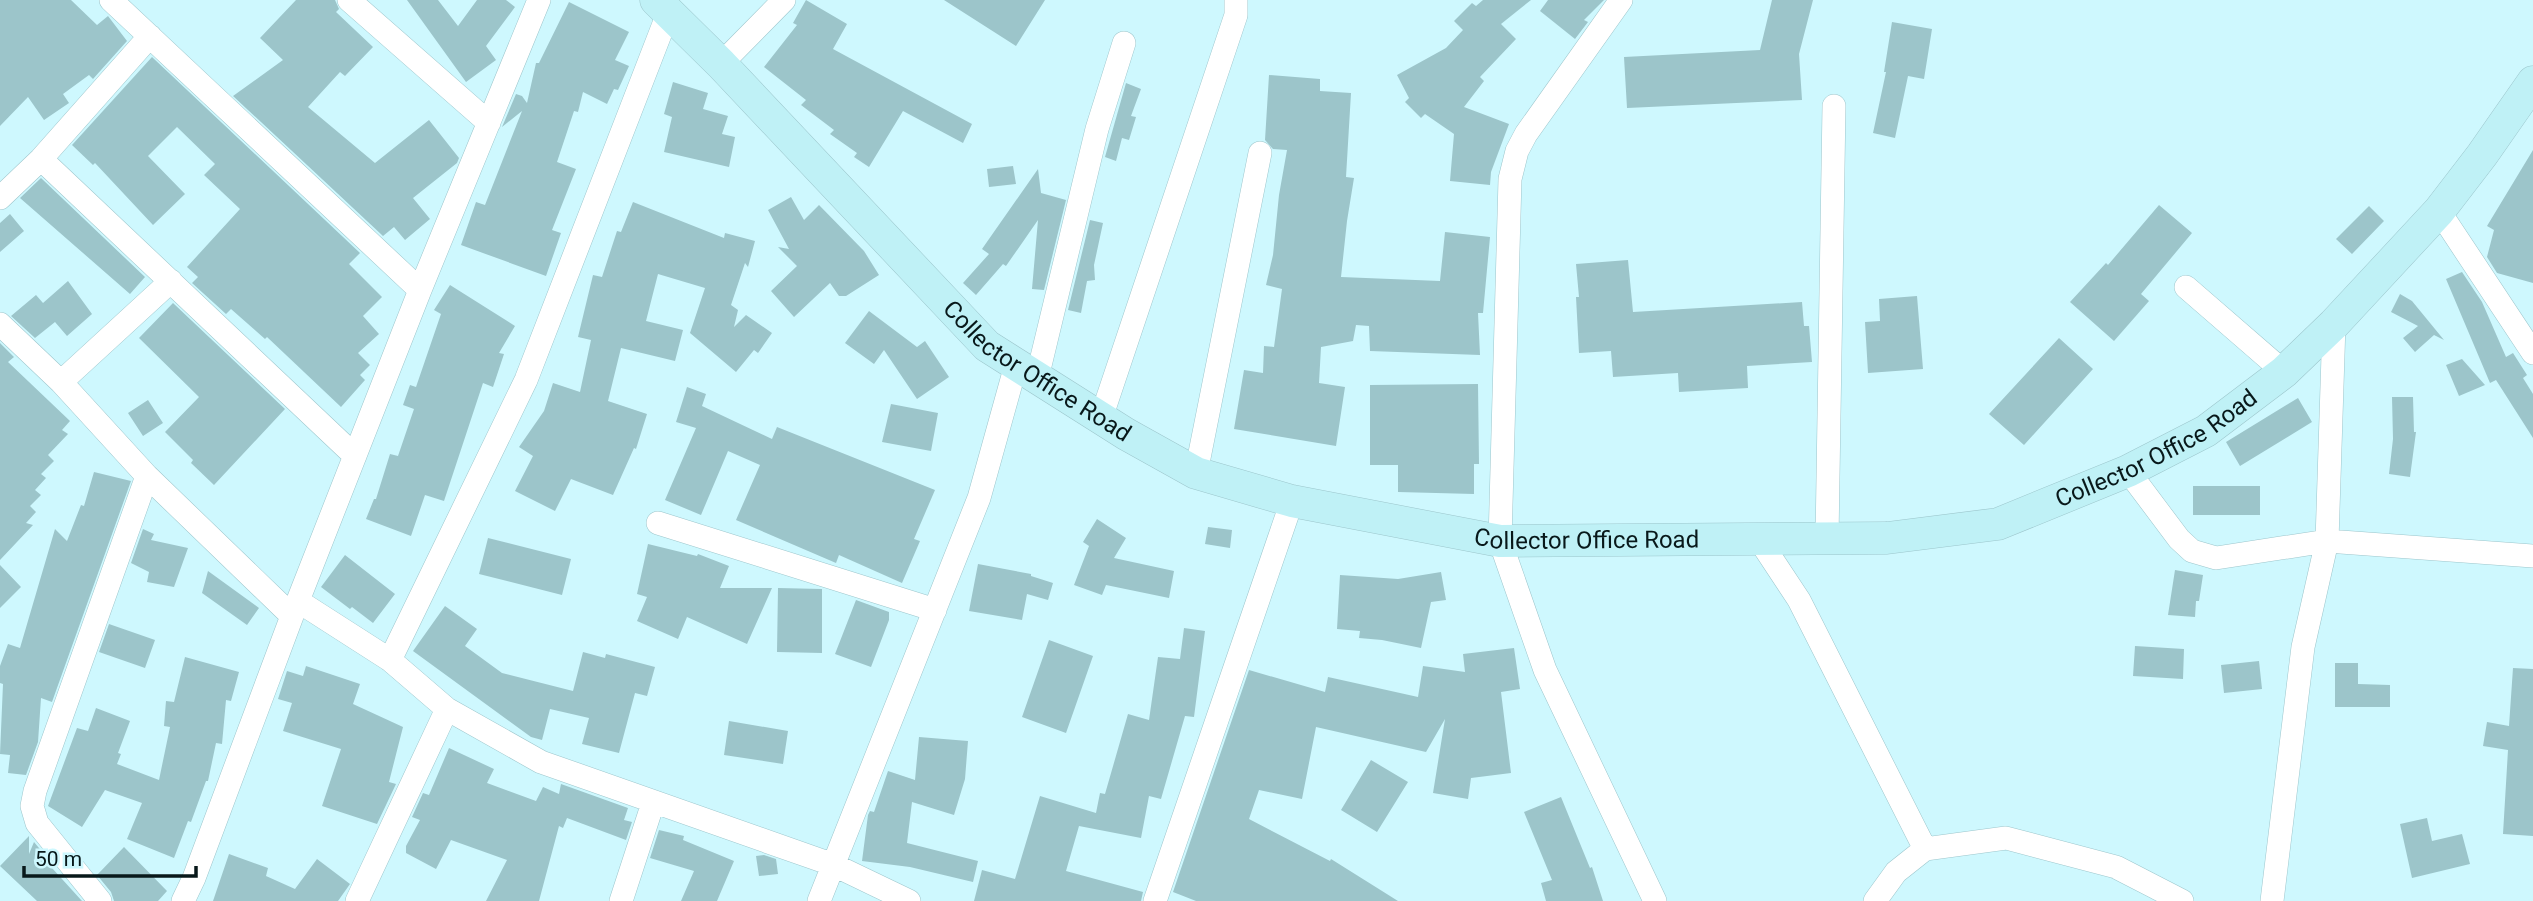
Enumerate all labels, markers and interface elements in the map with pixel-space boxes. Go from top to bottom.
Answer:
street label: Collector Office Road [937,295,1136,448]
street label: Collector Office Road [2051,383,2262,513]
street label: Collector Office Road [1472,522,1699,555]
scale bar [24,834,196,878]
text: 50 m [35,847,82,871]

